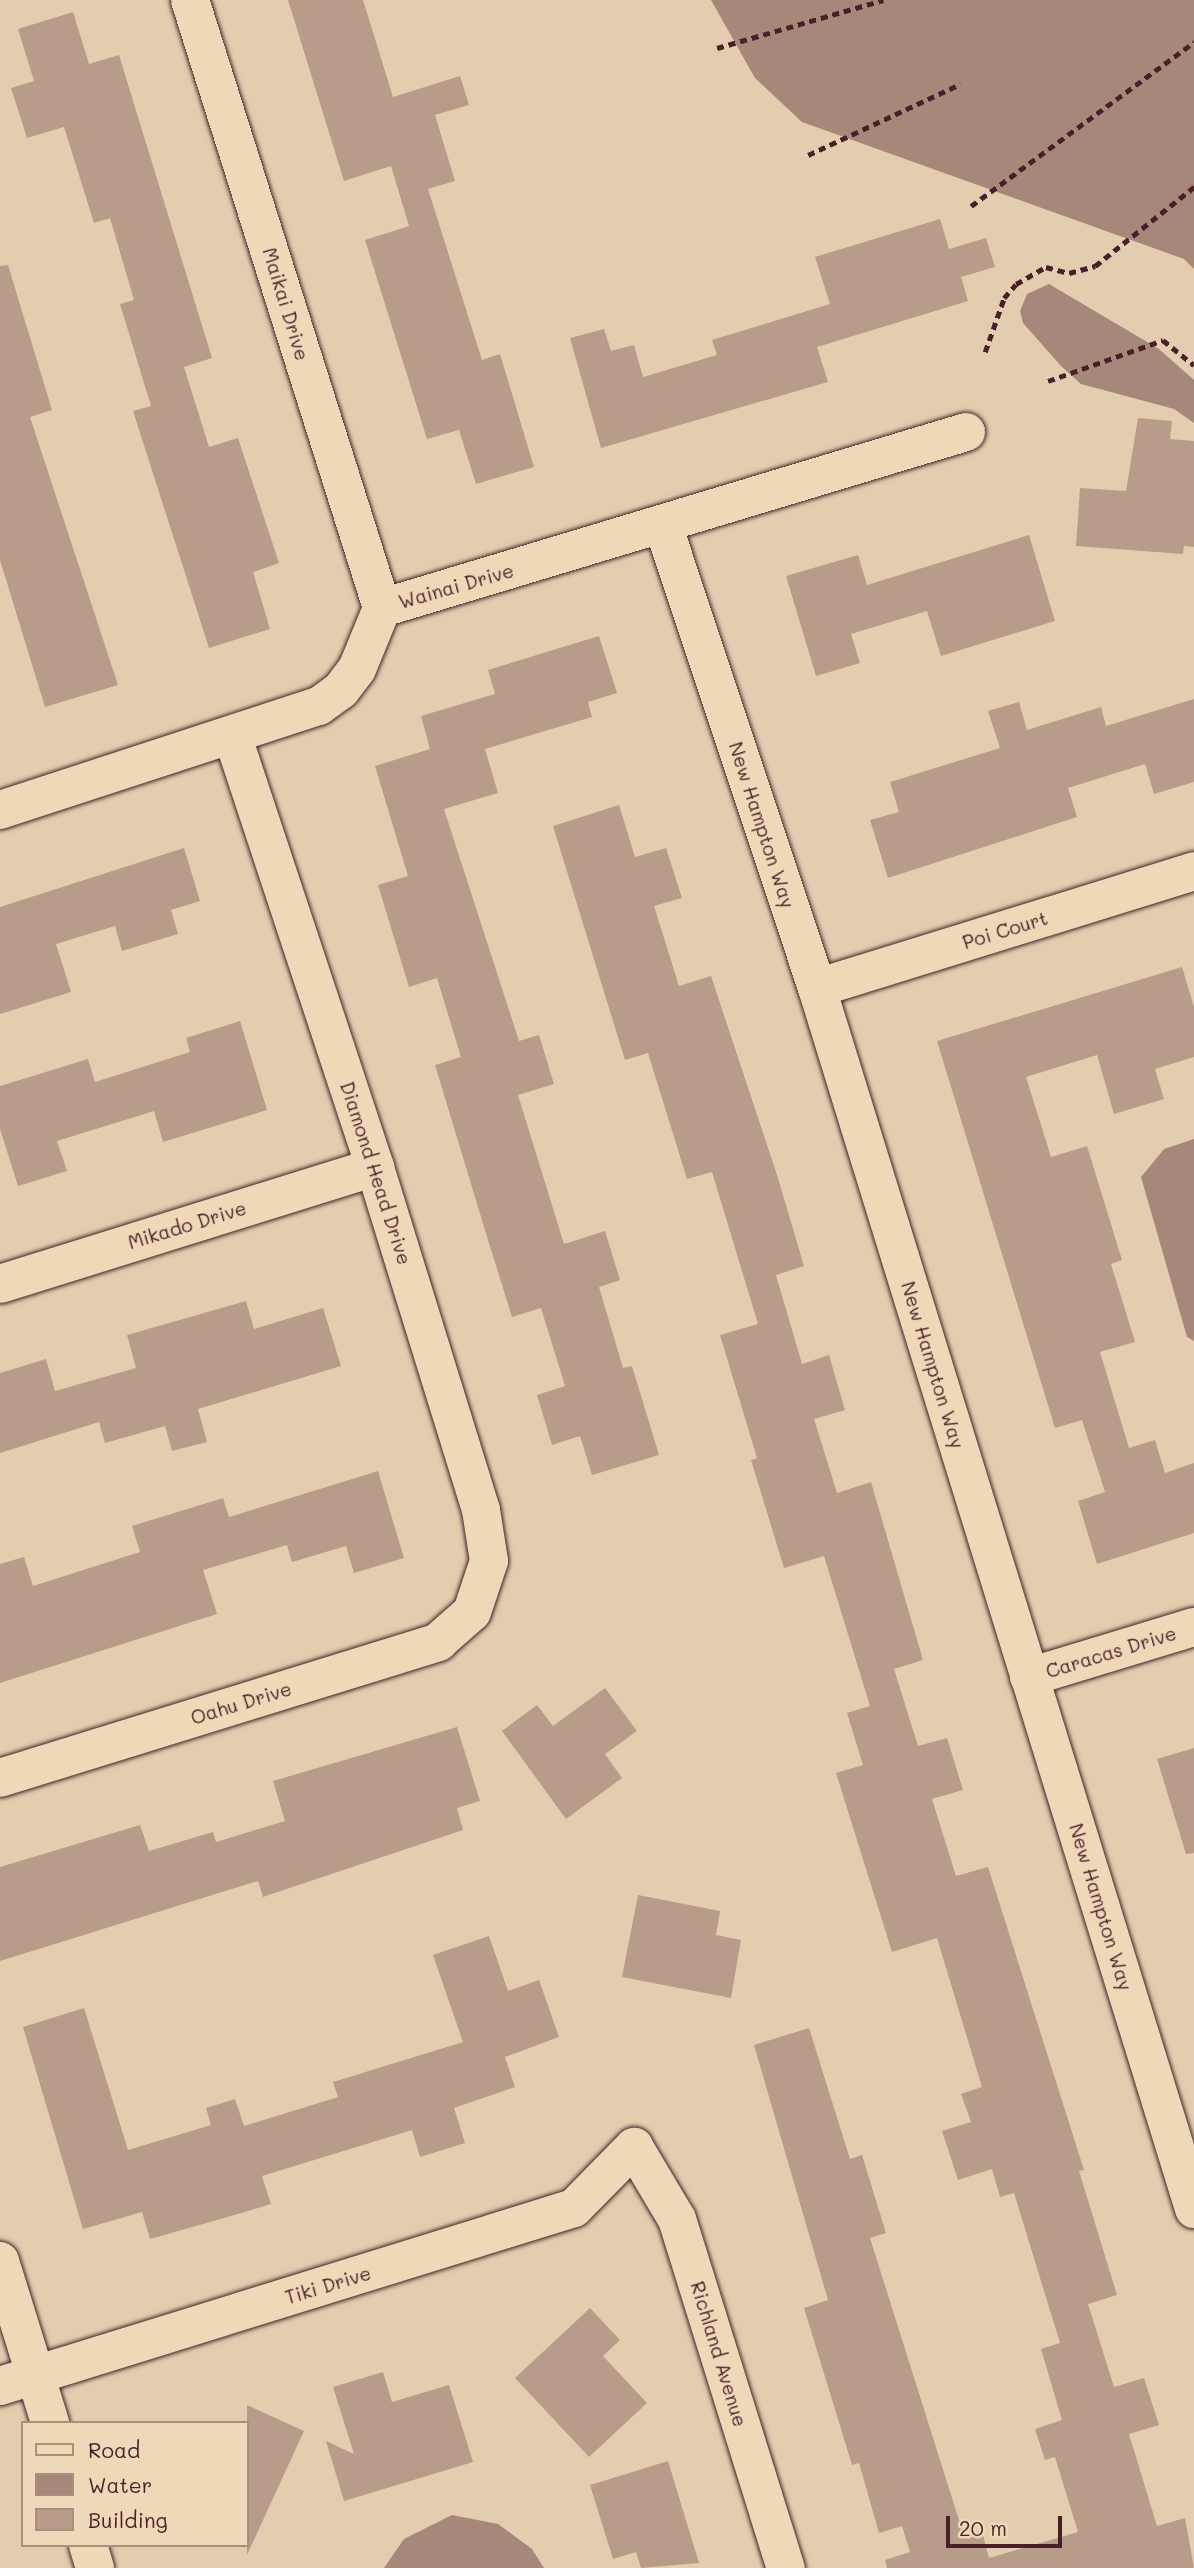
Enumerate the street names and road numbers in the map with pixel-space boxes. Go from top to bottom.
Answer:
street label: Maikai Drive [258,245,314,363]
street label: Wainai Drive [396,559,516,613]
street label: New Hampton Way [724,739,800,911]
street label: Poi Court [960,906,1050,954]
street label: Diamond Head Drive [336,1079,416,1267]
street label: Mikado Drive [125,1196,249,1254]
street label: New Hampton Way [897,1279,969,1451]
street label: Caracas Drive [1043,1621,1179,1683]
street label: Oahu Drive [188,1677,294,1729]
street label: New Hampton Way [1065,1821,1137,1993]
street label: Tiki Drive [282,2261,374,2309]
street label: Richland Avenue [686,2279,752,2429]

